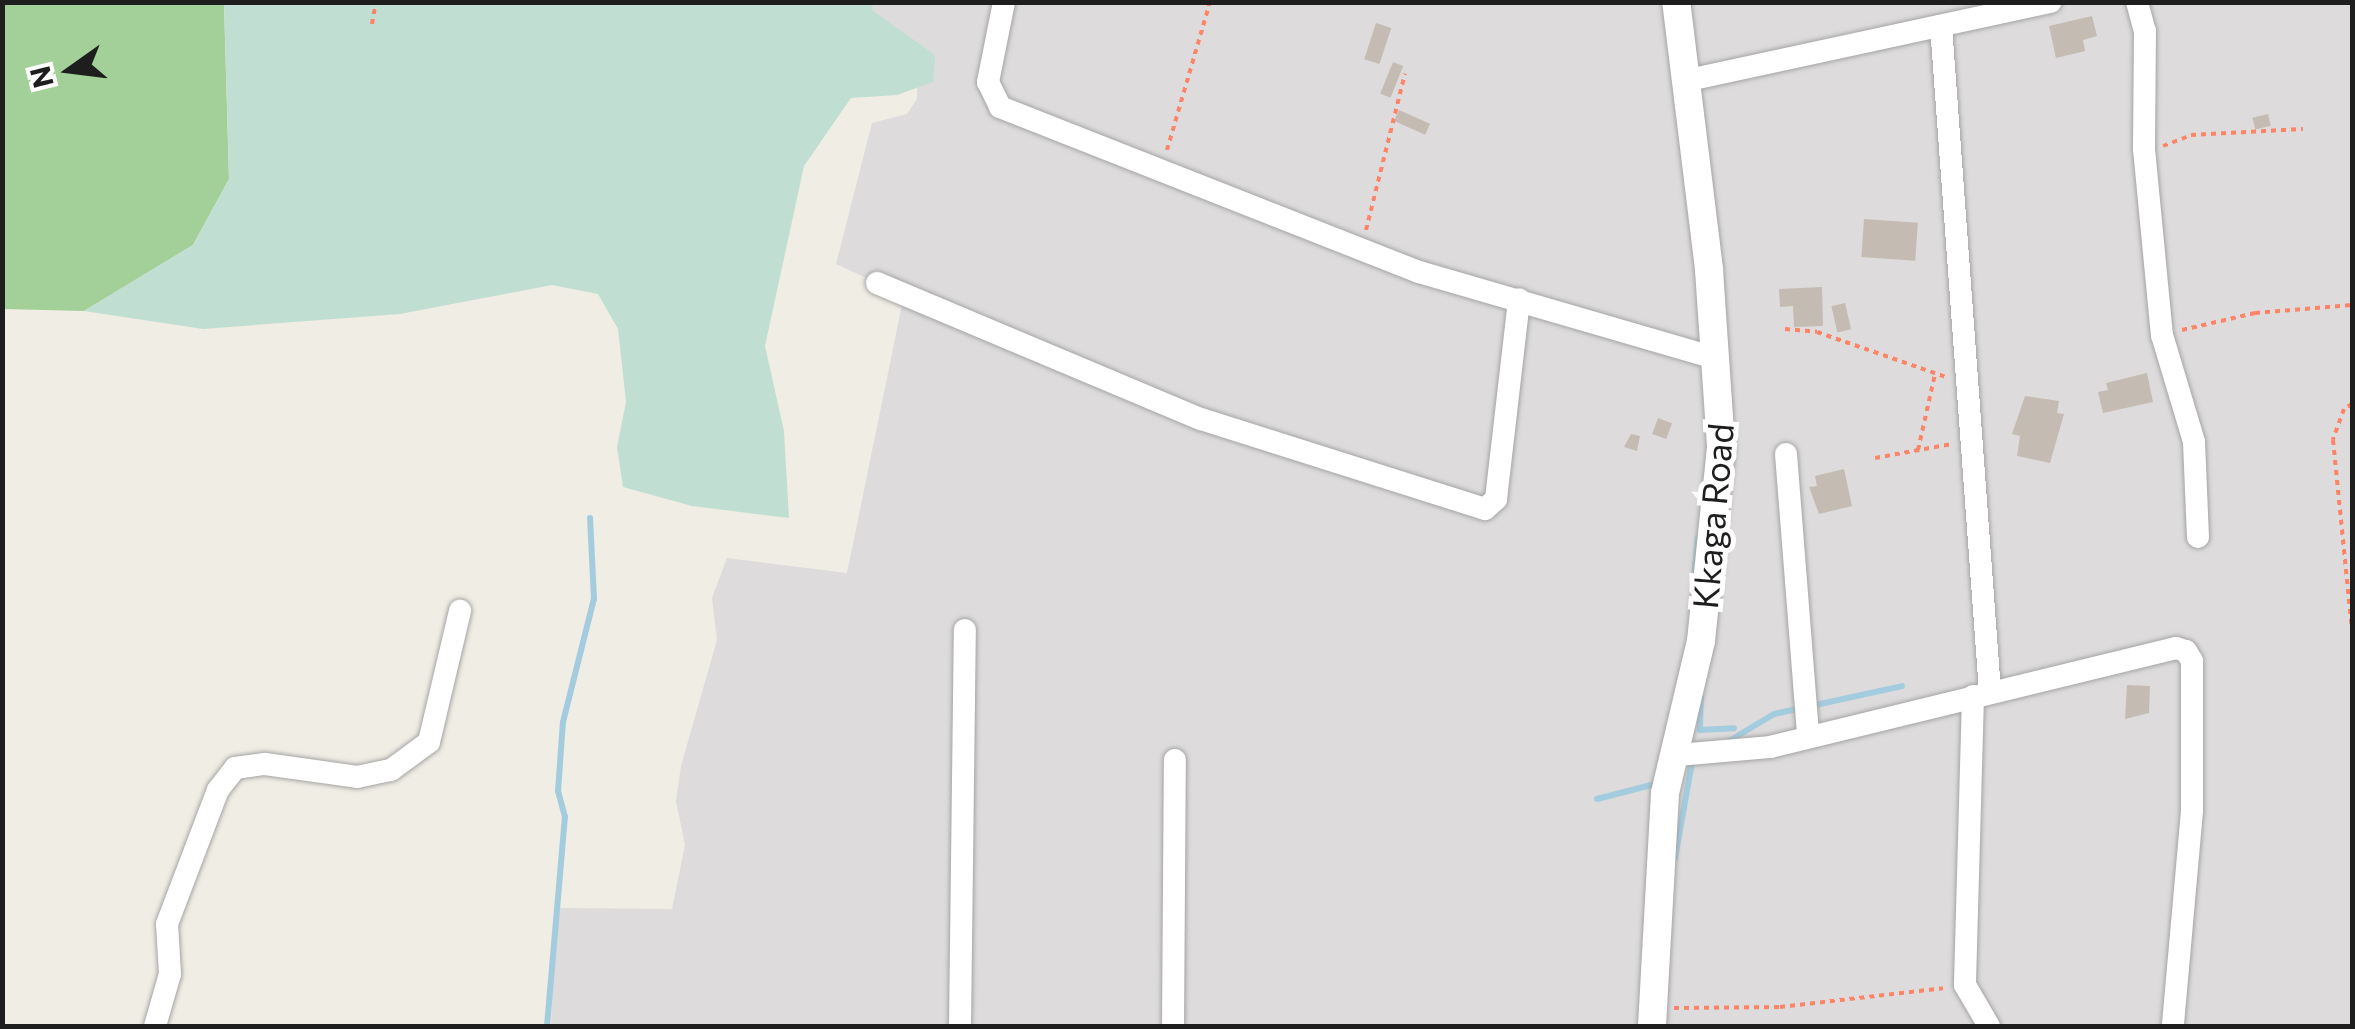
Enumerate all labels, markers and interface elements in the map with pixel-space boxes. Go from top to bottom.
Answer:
north arrow [20,20,120,120]
text: N [22,63,60,92]
street label: Kkaga Road [1683,421,1741,611]

